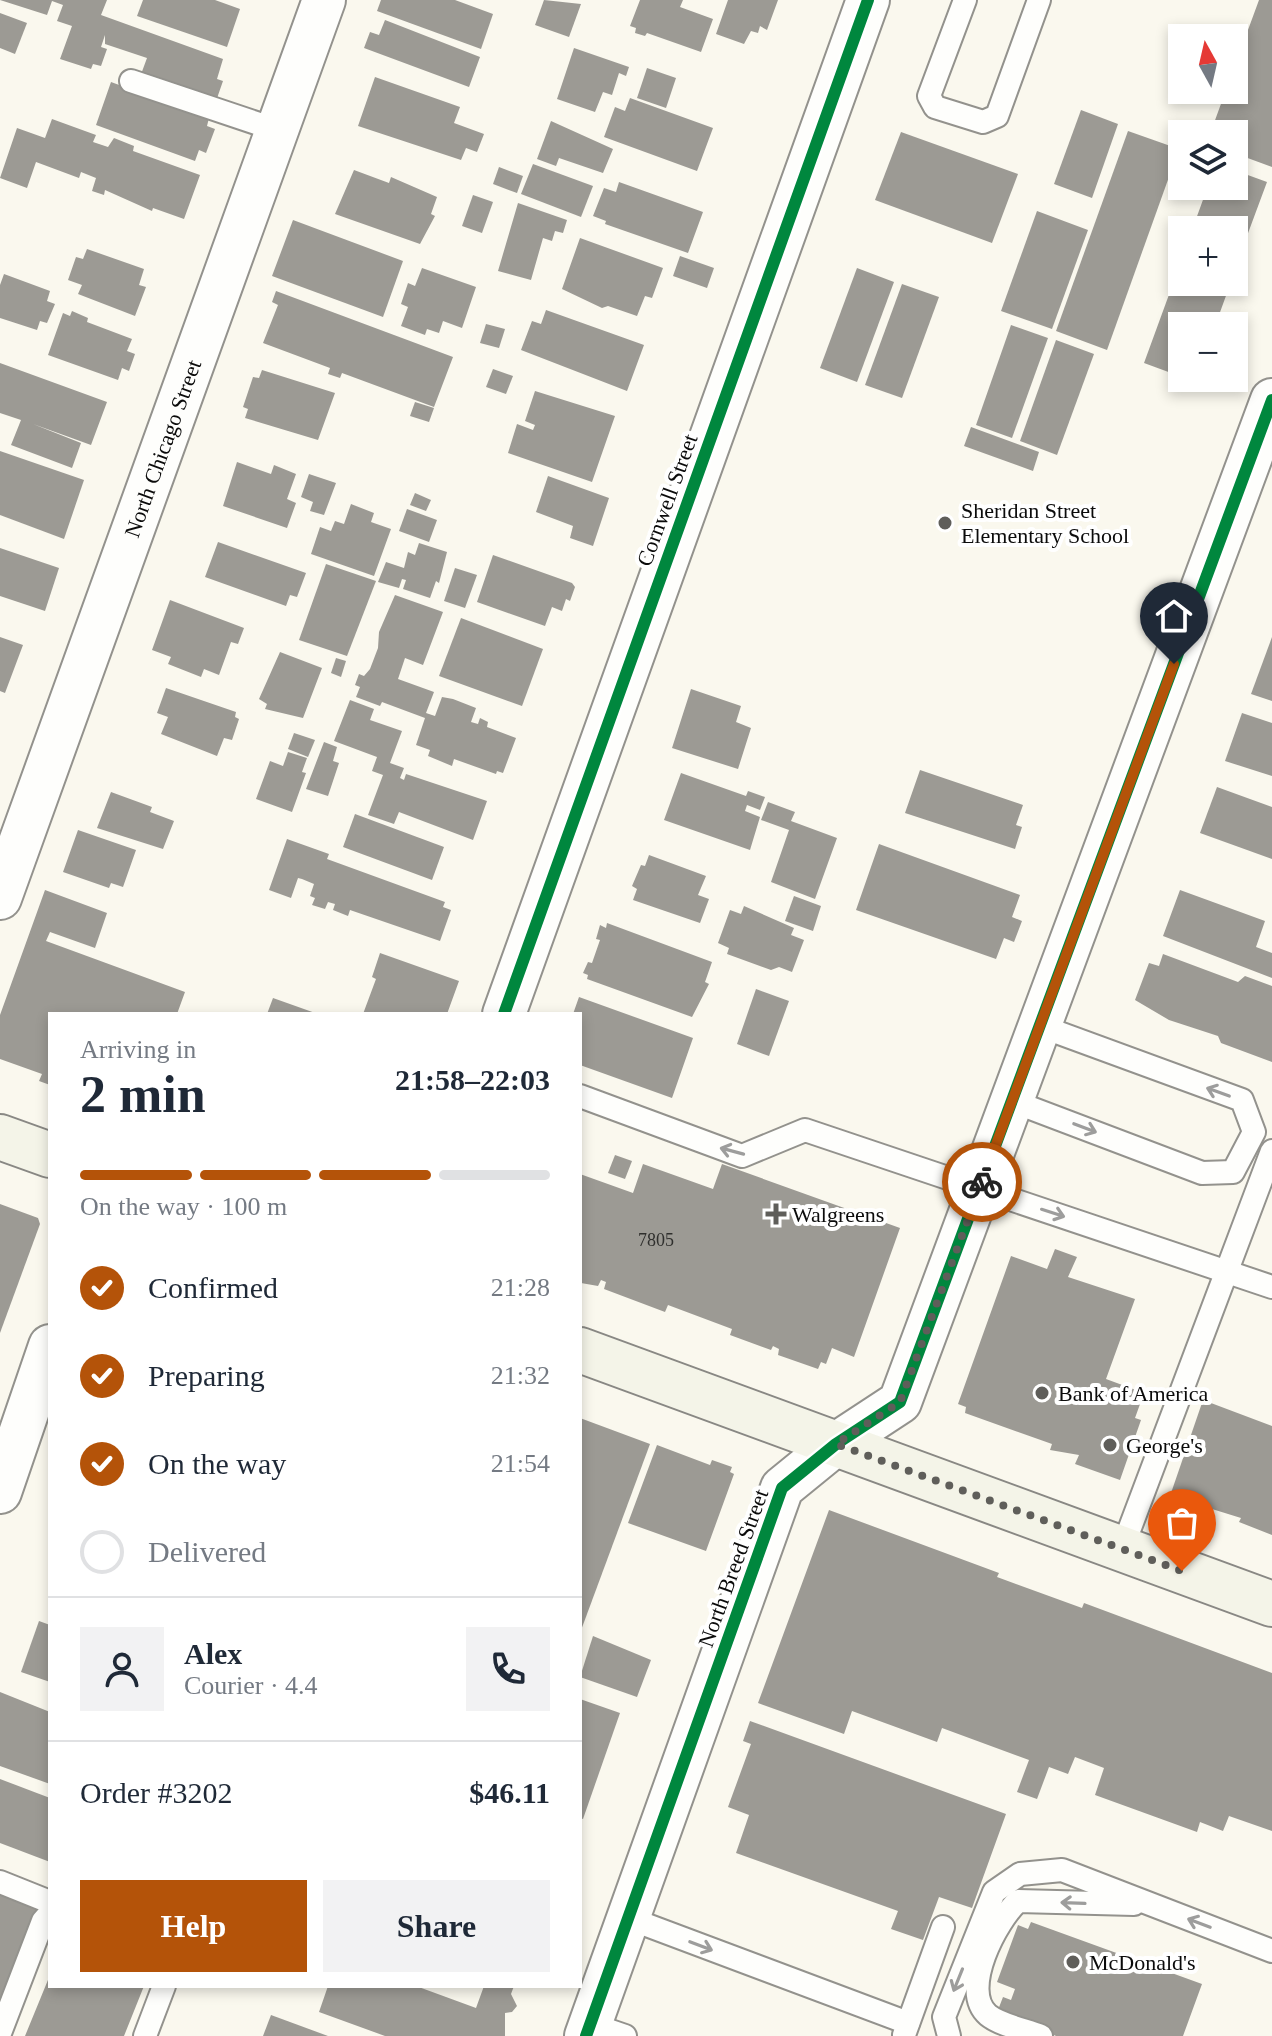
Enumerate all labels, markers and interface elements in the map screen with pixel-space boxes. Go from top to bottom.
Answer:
north arrow [1168,24,1248,104]
map controls [1168,24,1248,392]
button: layers [1168,120,1248,200]
button: + [1168,216,1248,296]
button: − [1168,312,1248,392]
street label: North Chicago Street [119,356,206,541]
street label: Cornwell Street [632,431,702,569]
place label: Sheridan Street Elementary School [961,498,1129,548]
marker: Sheridan Street Elementary School [936,514,954,532]
pin [1140,582,1208,664]
icon: home [1152,594,1196,638]
text: Arriving in [80,1035,196,1064]
text: 21:58–22:03 [395,1063,550,1096]
text: 2 min [80,1066,206,1123]
one-way arrow [1206,1084,1231,1098]
one-way arrow [1072,1122,1097,1136]
one-way arrow [720,1142,745,1157]
courier [942,1142,1022,1222]
icon: bike [960,1160,1004,1204]
text: On the way · 100 m [80,1192,287,1221]
place label: Walgreens [792,1202,884,1227]
marker: Walgreens [767,1205,785,1223]
one-way arrow [1040,1207,1065,1222]
house number: 7805 [638,1230,674,1250]
icon: check [80,1266,124,1310]
text: Confirmed [148,1271,278,1304]
text: 21:28 [491,1273,550,1302]
icon: check [80,1354,124,1398]
text: Preparing [148,1359,265,1392]
text: 21:32 [491,1361,550,1390]
place label: Bank of America [1058,1381,1209,1406]
marker: Bank of America [1033,1384,1051,1402]
place label: George's [1126,1433,1203,1458]
marker: George's [1101,1436,1119,1454]
icon: check [80,1442,124,1486]
text: On the way [148,1447,286,1480]
text: 21:54 [491,1449,550,1478]
street label: North Breed Street [693,1486,773,1650]
pin [1148,1489,1216,1571]
icon: bag [1160,1501,1204,1545]
text: Delivered [148,1535,266,1568]
button: person [80,1627,164,1711]
button: phone [466,1627,550,1711]
text: Alex [184,1637,242,1670]
text: Courier · 4.4 [184,1671,318,1700]
text: Order #3202 [80,1776,232,1809]
text: $46.11 [469,1776,550,1809]
button: Help [80,1880,307,1972]
button: Share [323,1880,550,1972]
one-way arrow [1060,1895,1087,1910]
one-way arrow [1187,1915,1212,1929]
one-way arrow [688,1940,713,1954]
place label: McDonald's [1089,1950,1196,1975]
marker: McDonald's [1064,1953,1082,1971]
one-way arrow [950,1967,965,1992]

